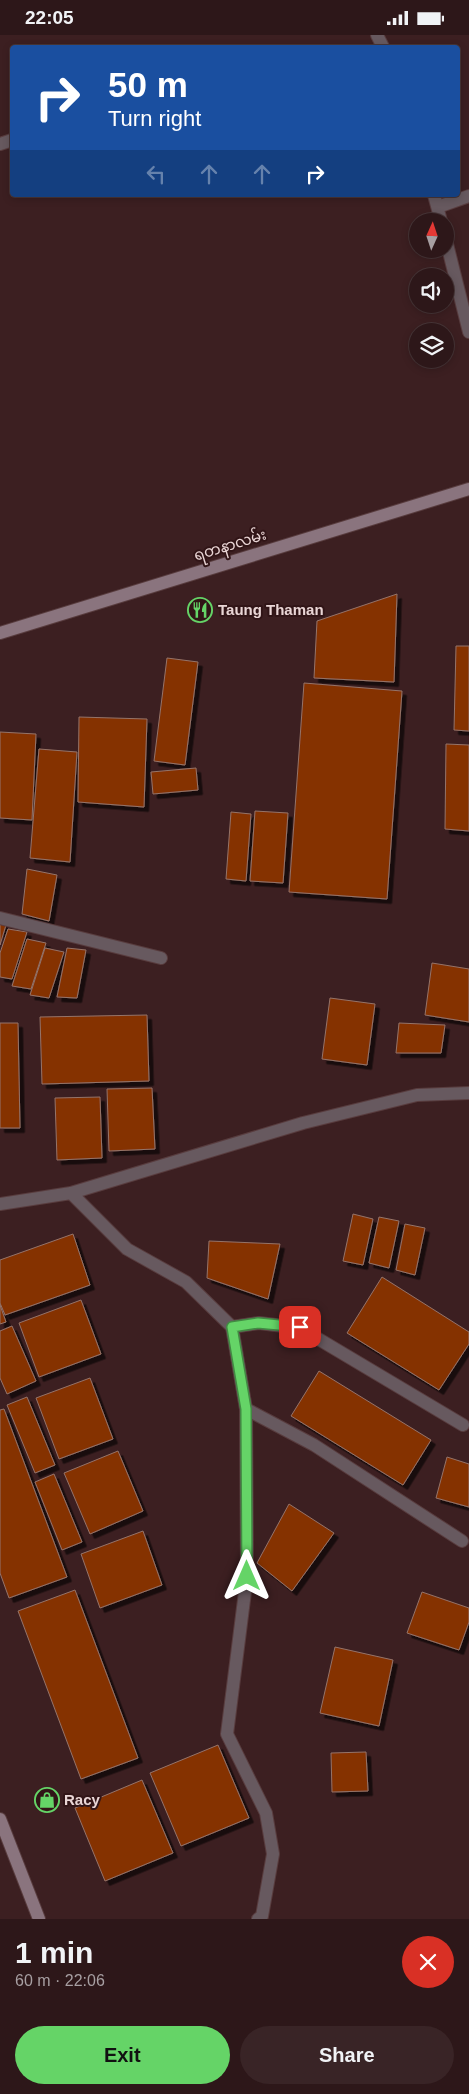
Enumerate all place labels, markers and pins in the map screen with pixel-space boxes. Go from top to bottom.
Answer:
restaurant icon: Taung Thaman [187,597,213,623]
place label: Taung Thaman [218,601,324,618]
pin [279,1306,321,1348]
shop icon: Racy [34,1787,60,1813]
place label: Racy [64,1791,101,1808]

